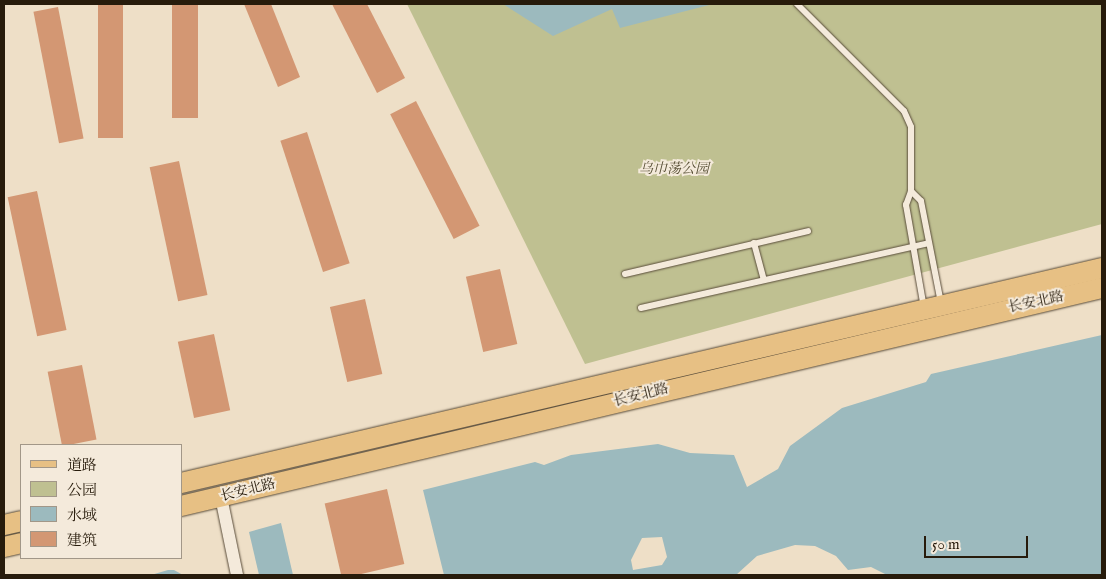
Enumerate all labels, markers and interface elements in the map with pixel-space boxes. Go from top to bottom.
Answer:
park label: 乌巾荡公园 [639,161,709,177]
street label: 长安北路 [1007,288,1065,316]
street label: 长安北路 [612,380,670,410]
legend [20,444,182,559]
text: 道路 [67,456,97,475]
street label: 长安北路 [219,475,277,505]
text: 公园 [67,481,97,500]
text: 水域 [67,506,97,525]
scale bar [926,526,1030,558]
text: 建筑 [67,531,97,550]
text: 50 m [932,535,960,554]

